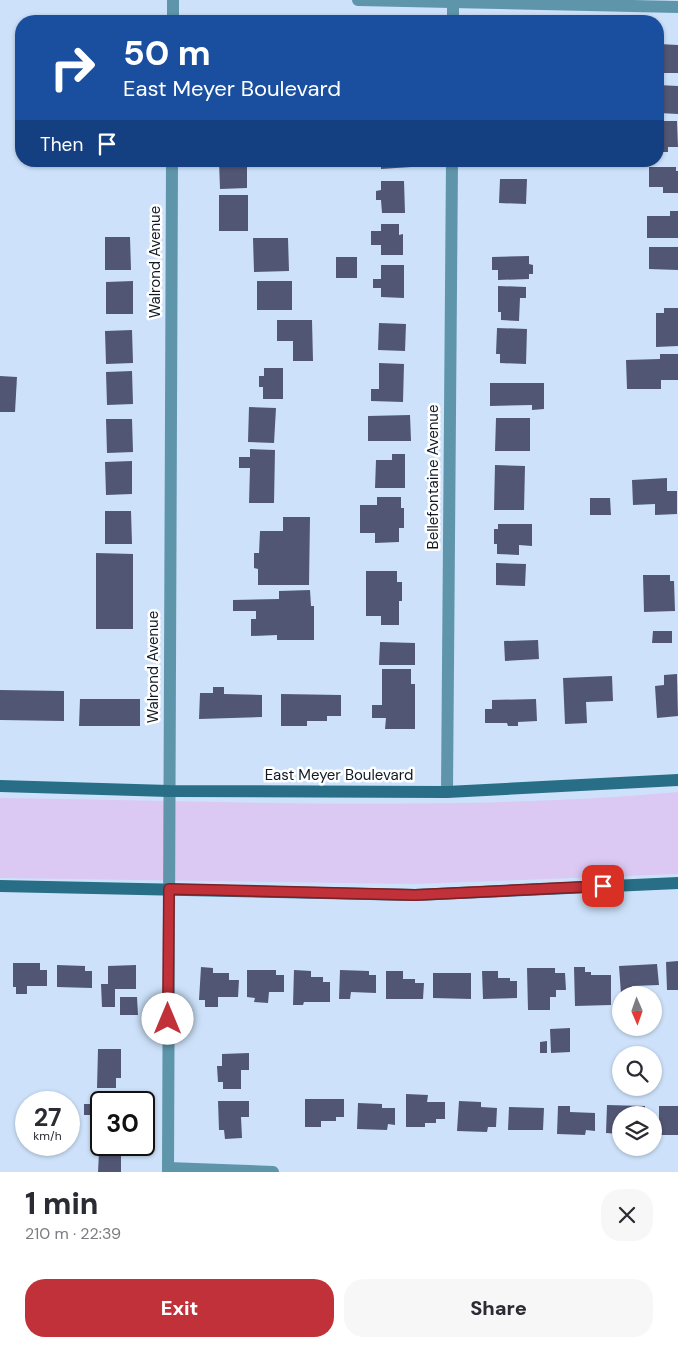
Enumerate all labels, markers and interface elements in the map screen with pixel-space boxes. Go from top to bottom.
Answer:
text: 50 m [123,30,211,76]
icon: right [40,35,105,100]
text: East Meyer Boulevard [123,74,341,103]
icon: arrive [93,130,121,158]
text: Then [40,132,83,157]
street label: Walrond Avenue [145,206,165,318]
street label: Bellefontaine Avenue [423,405,443,549]
street label: Walrond Avenue [143,611,163,723]
street label: East Meyer Boulevard [265,765,413,785]
pin [582,865,624,907]
icon: arrive [589,872,617,900]
north arrow [612,986,662,1036]
map controls [612,986,662,1156]
position arrow [141,992,193,1044]
button: search [612,1046,662,1096]
speed limit sign: 30 [90,1091,155,1156]
text: 27 [34,1101,61,1134]
button: layers [612,1106,662,1156]
text: km/h [33,1128,62,1144]
text: 1 min [25,1184,98,1223]
button: close [601,1189,653,1241]
text: 210 m · 22:39 [25,1223,121,1244]
button: Exit [25,1279,334,1337]
button: Share [344,1279,653,1337]

